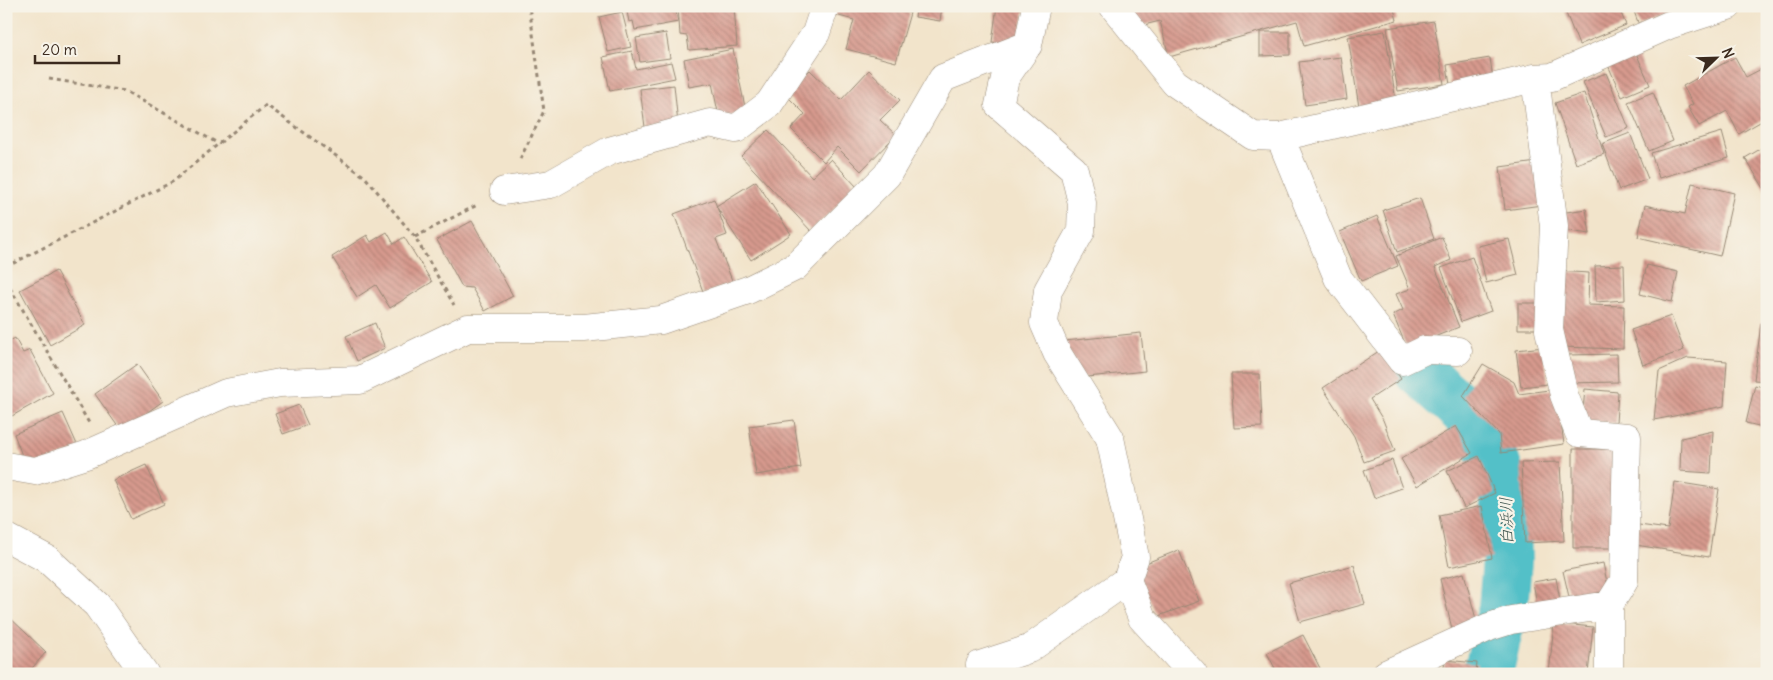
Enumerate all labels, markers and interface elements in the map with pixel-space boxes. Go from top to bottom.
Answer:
scale bar [35,32,119,64]
north arrow [1690,32,1740,82]
text: 20 m [42,40,77,59]
text: N [1718,45,1738,61]
water label: 白浜川 [1495,497,1517,545]

